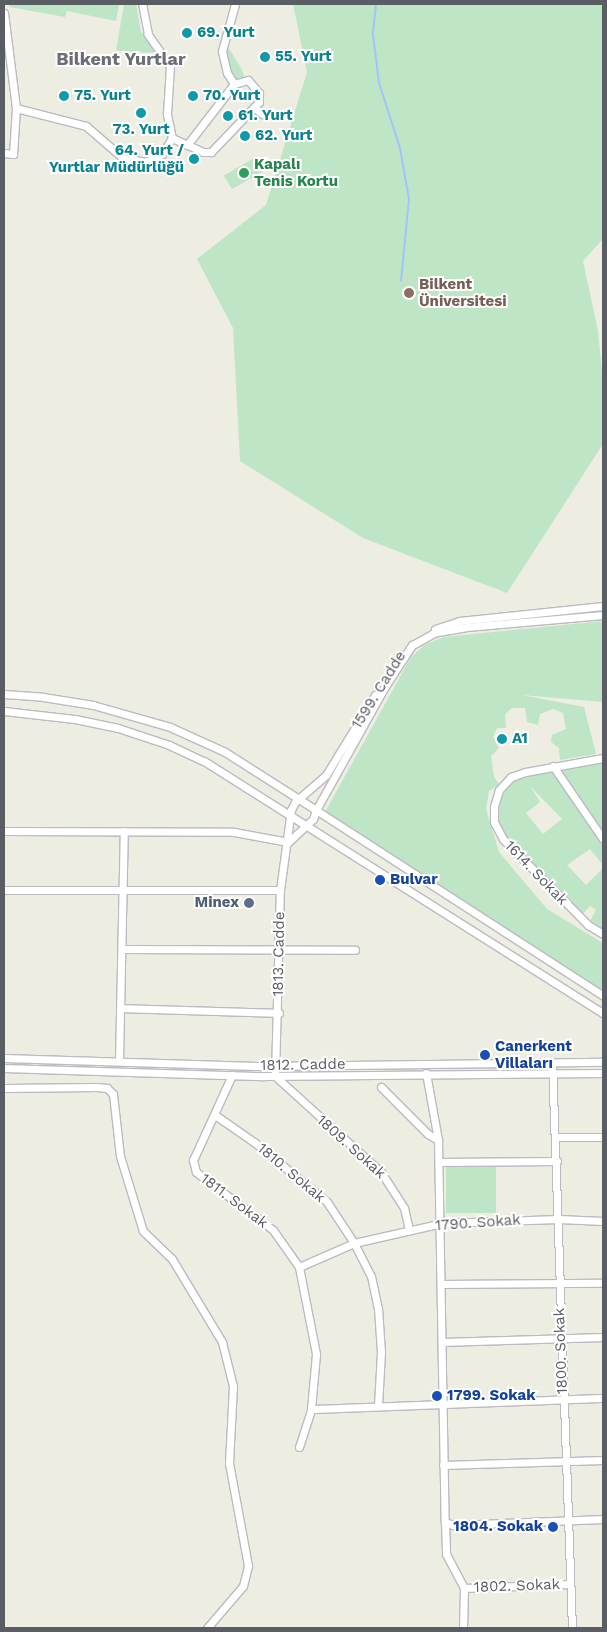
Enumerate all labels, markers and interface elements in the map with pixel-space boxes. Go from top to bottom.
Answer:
place label: 69. Yurt [197,24,255,42]
marker: 69. Yurt [181,27,193,39]
district label: Bilkent Yurtlar [56,48,186,70]
place label: 55. Yurt [275,48,332,66]
marker: 55. Yurt [259,51,271,63]
place label: 75. Yurt [74,87,131,105]
place label: 70. Yurt [203,87,261,105]
marker: 75. Yurt [58,90,70,102]
marker: 70. Yurt [187,90,199,102]
marker: 73. Yurt [135,107,147,119]
place label: 61. Yurt [238,107,293,125]
marker: 61. Yurt [222,110,234,122]
place label: 73. Yurt [112,121,170,139]
place label: 62. Yurt [255,127,313,145]
marker: 62. Yurt [239,130,251,142]
place label: 64. Yurt / Yurtlar Müdürlüğü [49,141,184,176]
marker: 64. Yurt / Yurtlar Müdürlüğü [188,153,200,165]
place label: Kapalı Tenis Kortu [254,155,338,190]
marker: Kapalı Tenis Kortu [238,167,250,179]
place label: Bilkent Üniversitesi [419,275,507,310]
marker: Bilkent Üniversitesi [403,287,415,299]
street label: 1599. Cadde [348,648,410,732]
place label: A1 [512,730,528,748]
marker: A1 [496,733,508,745]
street label: 1614. Sokak [501,837,571,909]
place label: Bulvar [390,871,438,889]
marker: Bulvar [374,874,386,886]
place label: Minex [195,894,239,912]
marker: Minex [243,897,255,909]
street label: 1813. Cadde [269,911,289,997]
place label: Canerkent Villaları [495,1037,572,1072]
marker: Canerkent Villaları [479,1049,491,1061]
street label: 1812. Cadde [260,1055,346,1075]
street label: 1809. Sokak [313,1111,389,1183]
street label: 1810. Sokak [253,1139,329,1207]
street label: 1811. Sokak [197,1170,271,1232]
street label: 1790. Sokak [435,1211,521,1235]
street label: 1800. Sokak [550,1307,572,1395]
place label: 1799. Sokak [447,1387,536,1405]
marker: 1799. Sokak [431,1390,443,1402]
place label: 1804. Sokak [453,1518,543,1536]
marker: 1804. Sokak [547,1521,559,1533]
street label: 1802. Sokak [474,1576,560,1596]

